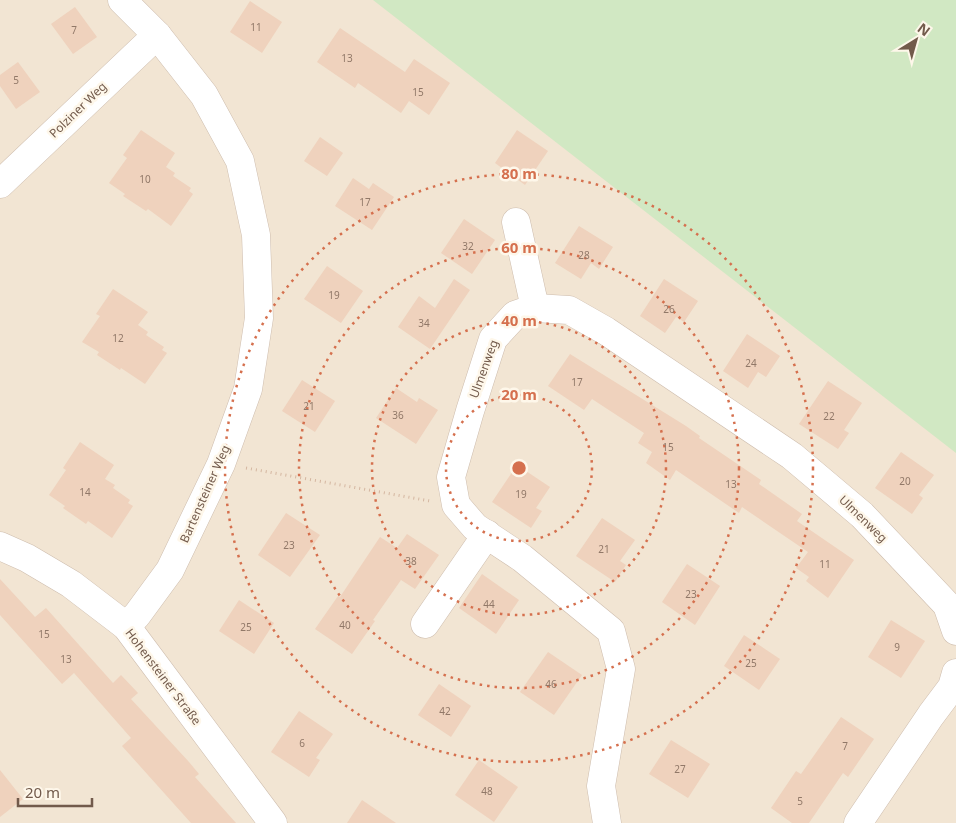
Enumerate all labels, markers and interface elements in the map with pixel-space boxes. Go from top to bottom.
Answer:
north arrow [891,15,941,65]
text: N [914,18,934,40]
house number: 11 [250,20,262,34]
house number: 7 [71,23,77,37]
house number: 13 [341,51,353,65]
house number: 5 [13,73,19,87]
street label: Polziner Weg [45,78,110,141]
house number: 15 [412,85,424,99]
text: 80 m [501,163,537,183]
house number: 10 [139,172,151,186]
house number: 17 [359,195,371,209]
text: 60 m [501,237,537,257]
house number: 32 [462,239,474,253]
house number: 28 [578,248,590,262]
house number: 19 [328,288,340,302]
house number: 26 [663,302,675,316]
text: 40 m [501,310,537,330]
house number: 34 [418,316,430,330]
house number: 12 [112,331,124,345]
street label: Ulmenweg [465,337,502,400]
house number: 24 [745,356,757,370]
house number: 17 [571,375,583,389]
text: 20 m [501,384,537,404]
house number: 21 [303,399,315,413]
house number: 36 [392,408,404,422]
house number: 22 [823,409,835,423]
house number: 15 [662,440,674,454]
street label: Bartensteiner Weg [175,442,234,545]
centre of rings [510,459,528,477]
house number: 20 [899,474,911,488]
house number: 13 [725,477,737,491]
house number: 14 [79,485,91,499]
house number: 19 [515,487,527,501]
street label: Ulmenweg [836,491,891,546]
house number: 23 [283,538,295,552]
house number: 21 [598,542,610,556]
house number: 38 [405,554,417,568]
house number: 11 [819,557,831,571]
house number: 23 [685,587,697,601]
house number: 44 [483,597,495,611]
house number: 40 [339,618,351,632]
house number: 25 [240,620,252,634]
street label: Hohensteiner Straße [122,625,205,729]
house number: 15 [38,627,50,641]
house number: 9 [894,640,900,654]
house number: 13 [60,652,72,666]
house number: 25 [745,656,757,670]
house number: 46 [545,677,557,691]
house number: 42 [439,704,451,718]
house number: 6 [299,736,305,750]
house number: 7 [842,739,848,753]
house number: 27 [674,762,686,776]
scale bar [18,776,91,808]
text: 20 m [25,782,60,802]
house number: 48 [481,784,493,798]
house number: 5 [797,794,803,808]

